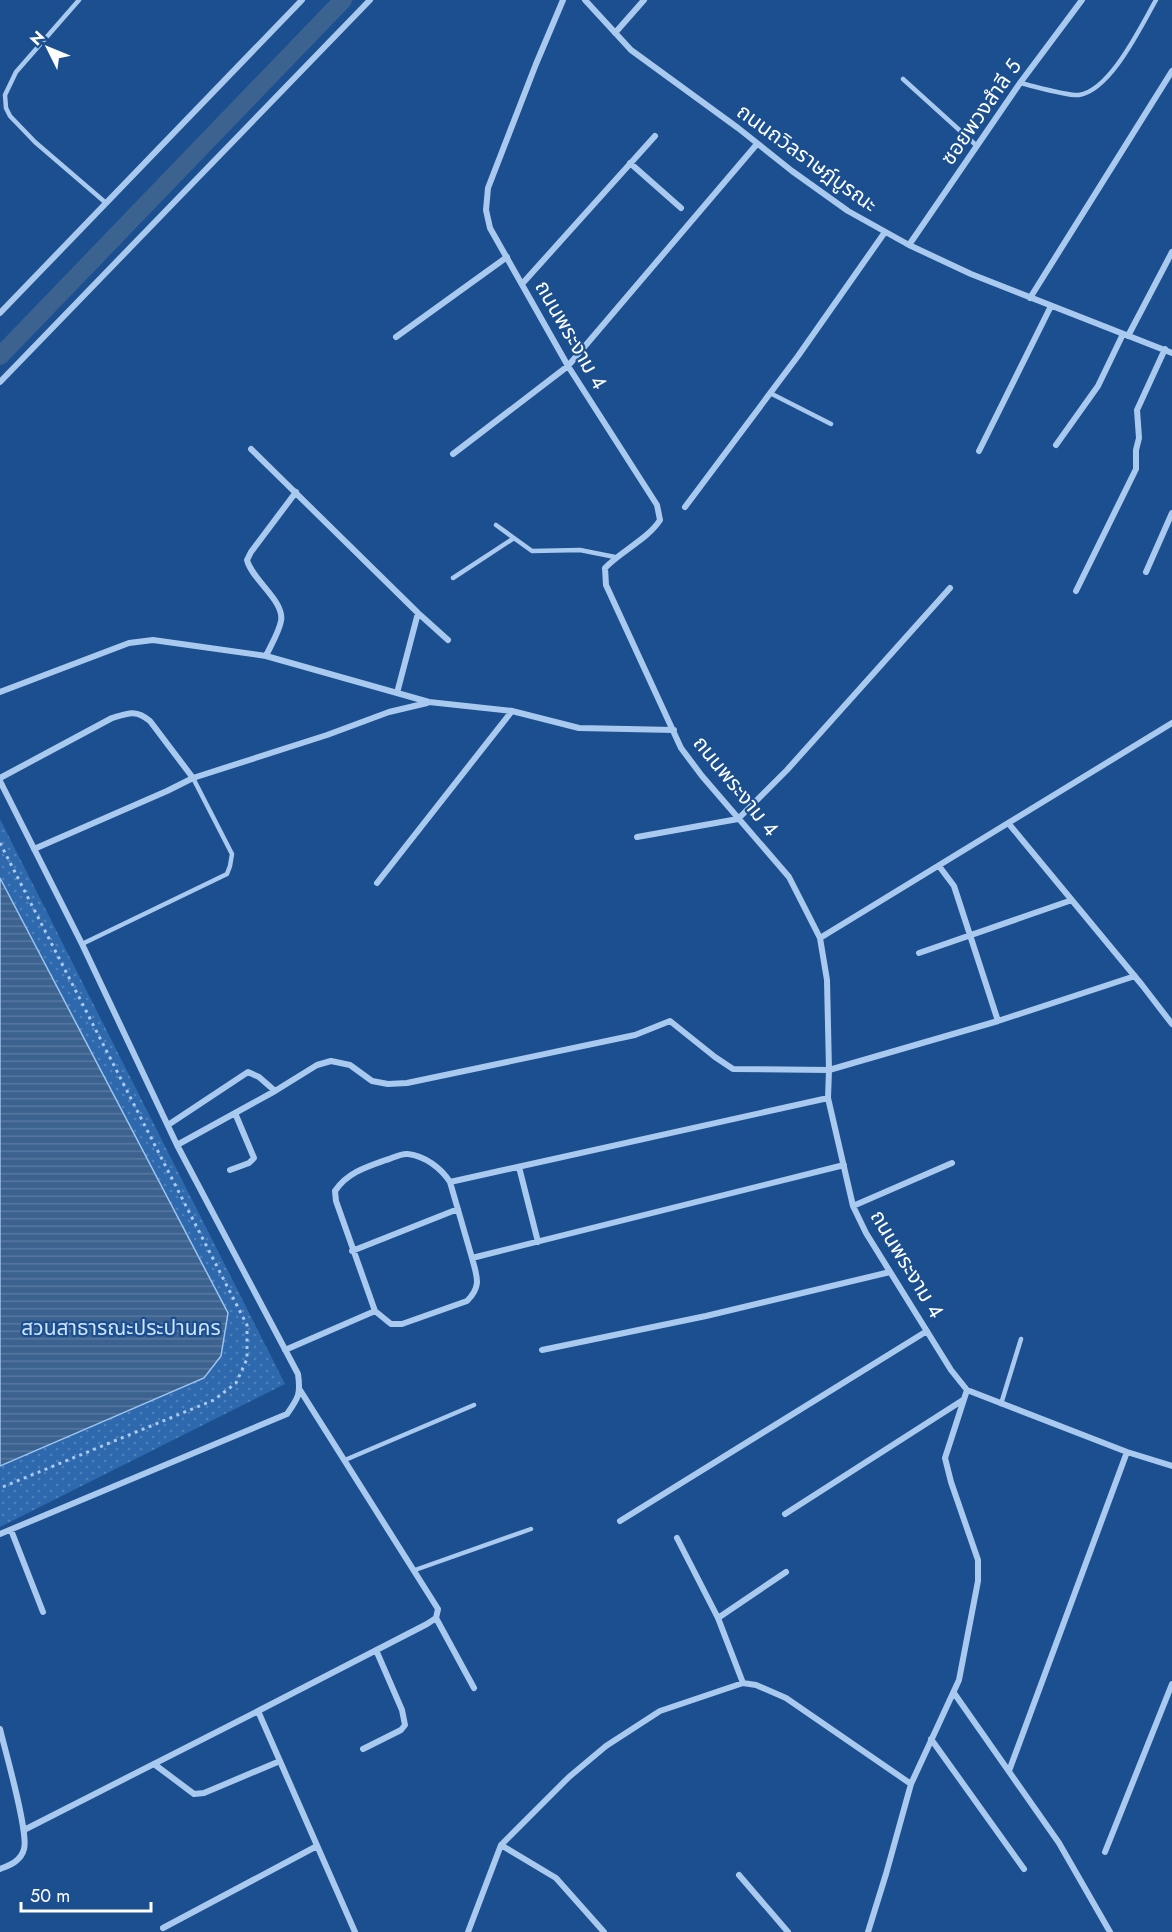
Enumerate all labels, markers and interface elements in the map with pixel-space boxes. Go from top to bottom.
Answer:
north arrow [18,18,78,78]
text: N [25,26,50,51]
street label: ซอยพวงสำลี 5 [933,53,1029,171]
street label: ถนนถวิลราษฎ์บูรณะ [730,97,884,219]
street label: ถนนพระงาม 4 [528,275,614,395]
street label: ถนนพระงาม 4 [686,729,786,843]
street label: ถนนพระงาม 4 [863,1204,951,1324]
park label: สวนสาธารณะประปานคร [21,1313,221,1343]
scale bar [21,1875,152,1913]
text: 50 m [30,1883,70,1909]

